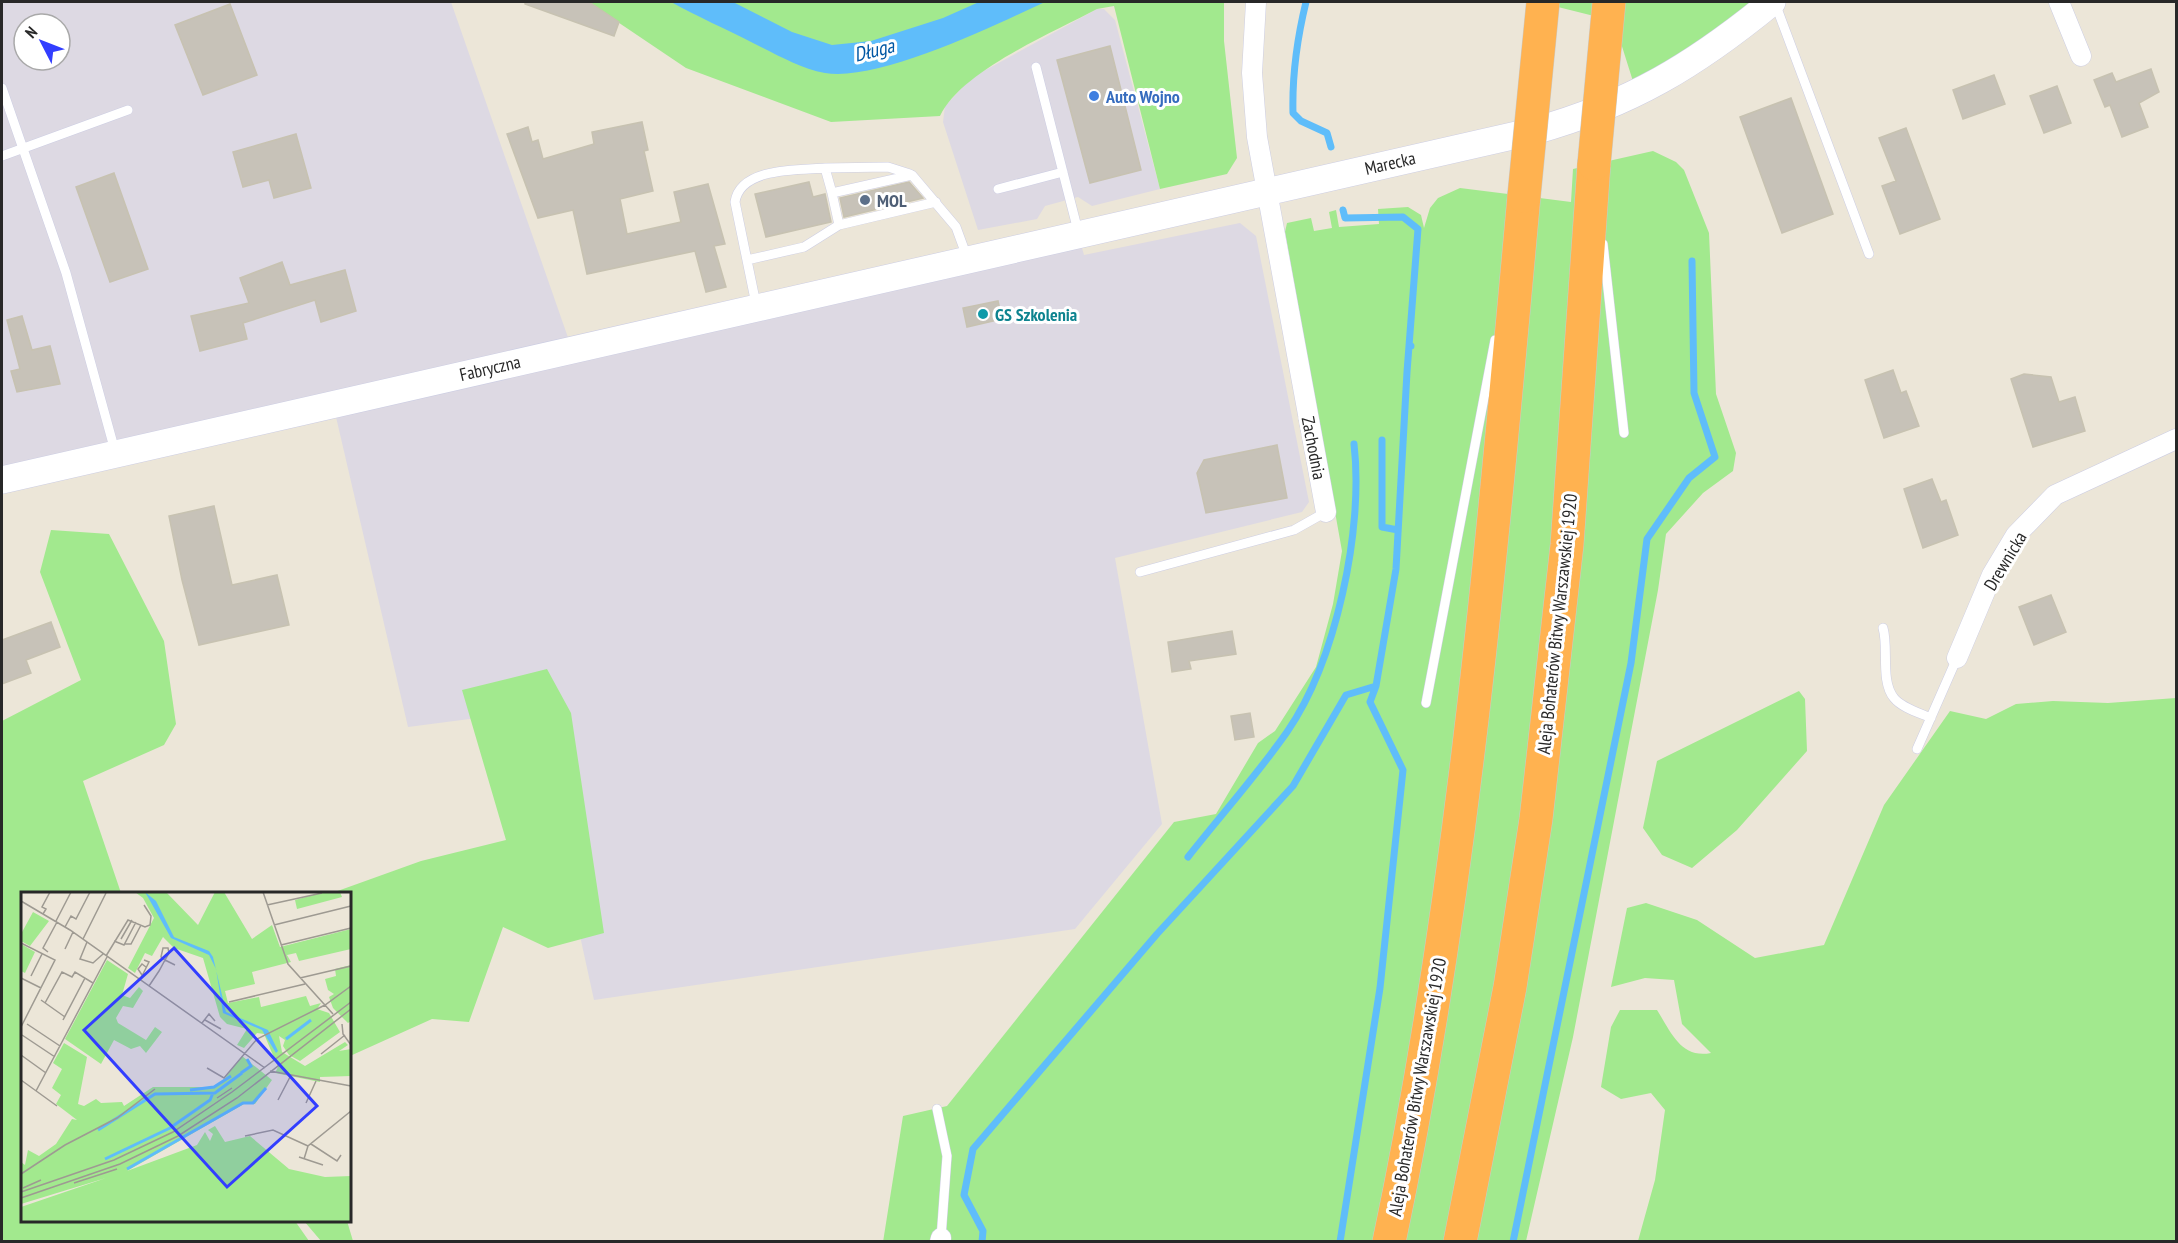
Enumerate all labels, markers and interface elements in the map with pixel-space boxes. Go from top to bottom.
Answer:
north arrow [12,12,72,72]
text: N [21,22,41,42]
water label: Długa [851,32,898,68]
place label: Auto Wojno [1105,85,1180,108]
marker: Auto Wojno [1087,89,1101,103]
street label: Marecka [1362,146,1418,180]
place label: MOL [877,189,907,212]
marker: MOL [858,193,872,207]
place label: GS Szkolenia [995,303,1077,326]
marker: GS Szkolenia [976,307,990,321]
street label: Fabryczna [457,350,523,386]
street label: Zachodnia [1297,415,1331,481]
street label: Aleja Bohaterów Bitwy Warszawskiej 1920 [1532,493,1582,755]
street label: Drewnicka [1978,527,2032,595]
inset map [21,892,351,1222]
street label: Aleja Bohaterów Bitwy Warszawskiej 1920 [1383,956,1451,1218]

